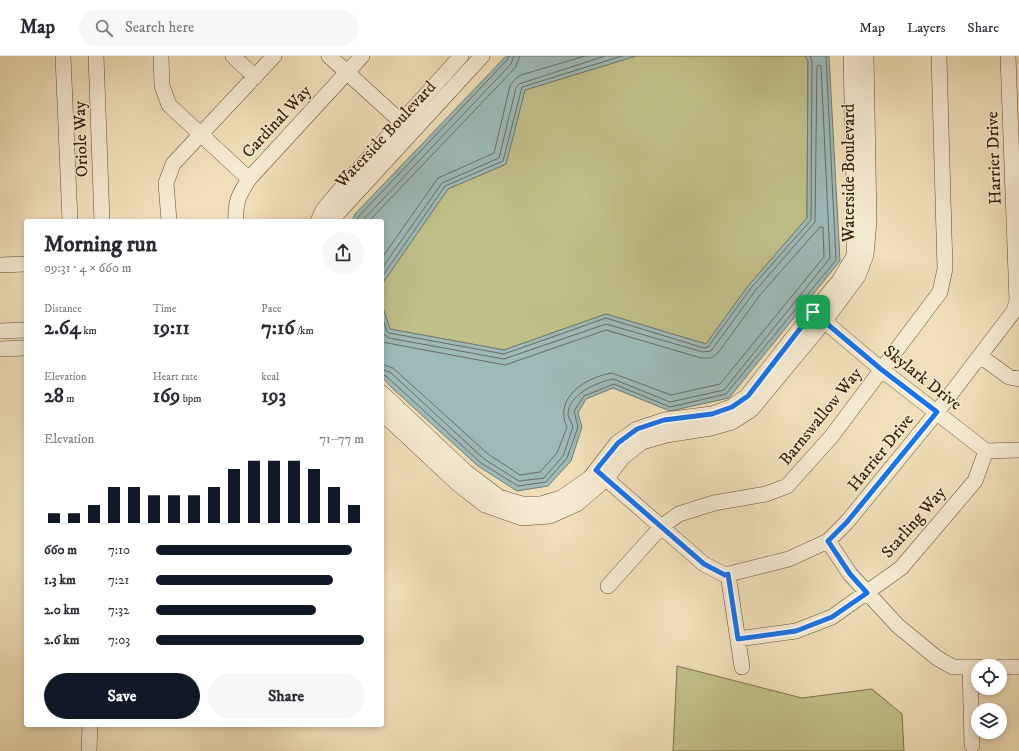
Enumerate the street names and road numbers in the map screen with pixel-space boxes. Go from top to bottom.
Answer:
street label: Waterside Boulevard [330,76,441,194]
street label: Cardinal Way [237,80,317,163]
street label: Oriole Way [69,99,93,178]
street label: Waterside Boulevard [838,103,860,243]
street label: Harrier Drive [981,111,1007,205]
street label: Skylark Drive [879,340,966,415]
street label: Barnswallow Way [775,363,868,470]
street label: Harrier Drive [843,409,919,496]
street label: Starling Way [877,482,951,563]

